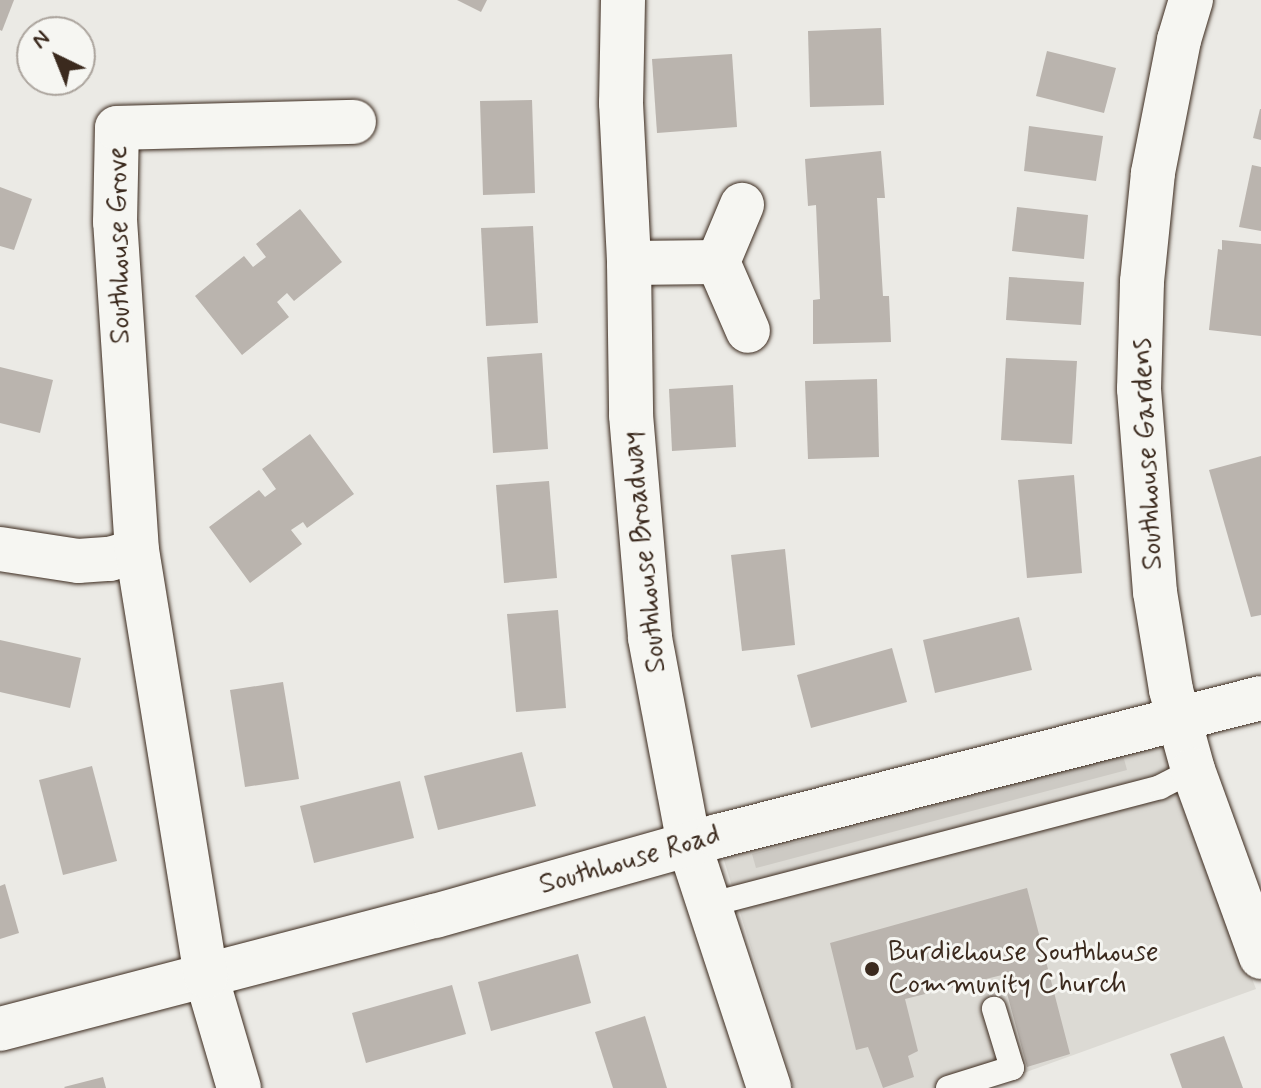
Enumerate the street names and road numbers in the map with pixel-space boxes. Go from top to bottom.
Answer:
street label: Southhouse Grove [101,146,139,344]
street label: Southhouse Gardens [1125,339,1171,569]
street label: Southhouse Broadway [616,429,674,675]
street label: Southhouse Road [535,819,725,903]

